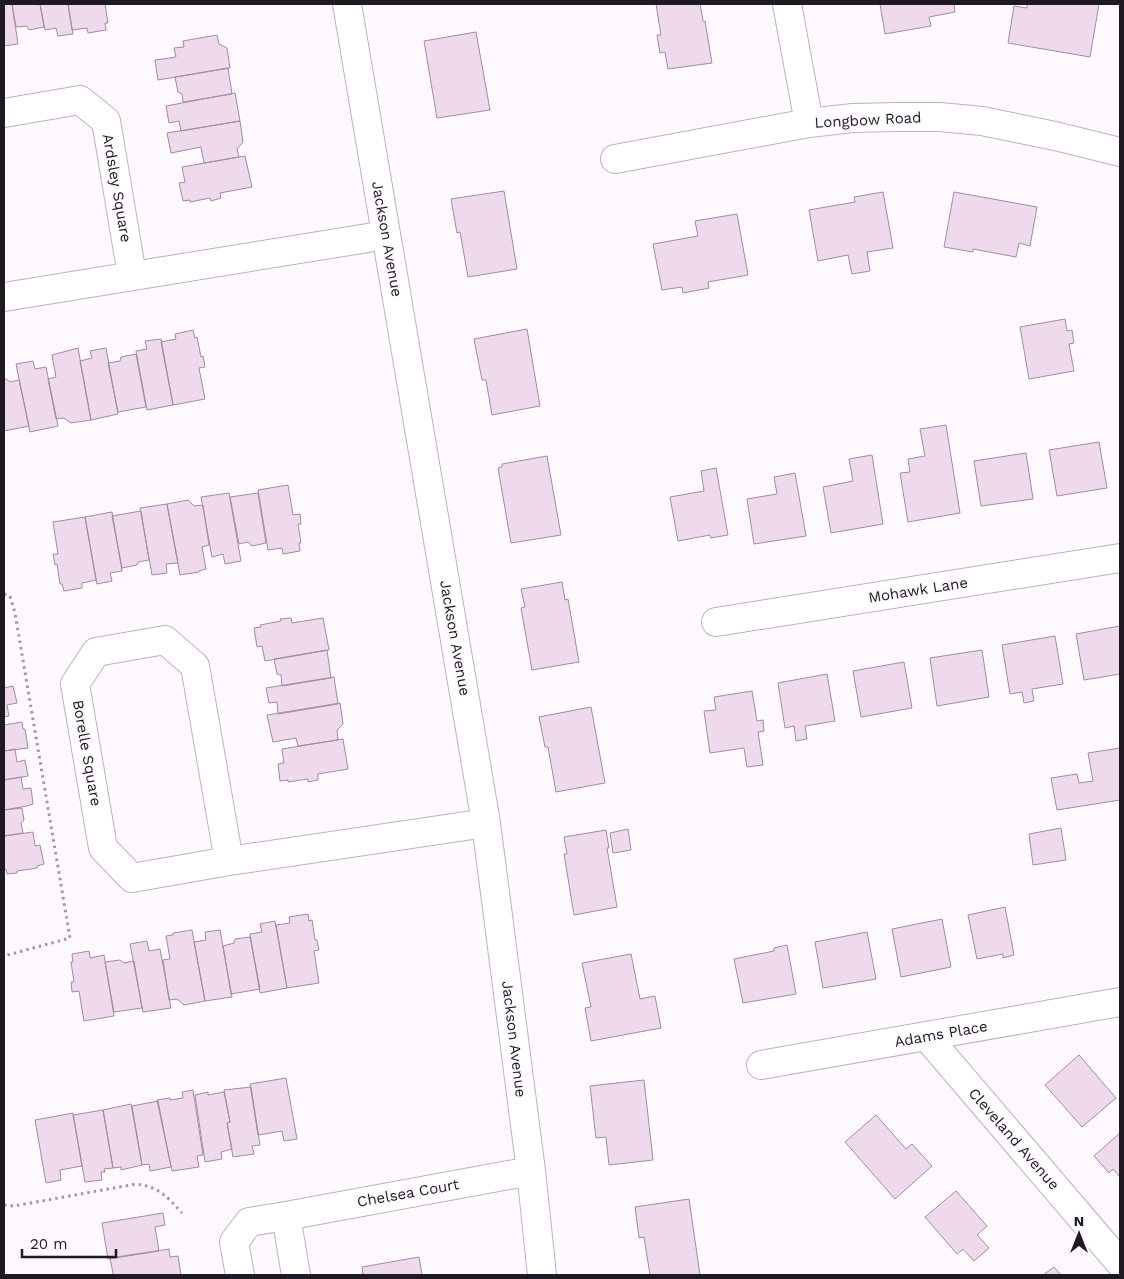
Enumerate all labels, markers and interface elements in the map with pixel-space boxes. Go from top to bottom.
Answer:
street label: Longbow Road [814,108,922,132]
street label: Ardsley Square [99,132,135,244]
street label: Jackson Avenue [368,180,406,298]
street label: Mohawk Lane [867,573,969,607]
street label: Jackson Avenue [436,579,474,697]
street label: Borelle Square [69,698,105,808]
street label: Jackson Avenue [498,980,530,1098]
street label: Adams Place [893,1017,989,1051]
street label: Cleveland Avenue [965,1084,1063,1194]
street label: Chelsea Court [356,1175,461,1211]
north arrow [1054,1209,1104,1259]
text: N [1074,1213,1084,1229]
scale bar [22,1226,116,1258]
text: 20 m [30,1235,68,1253]

